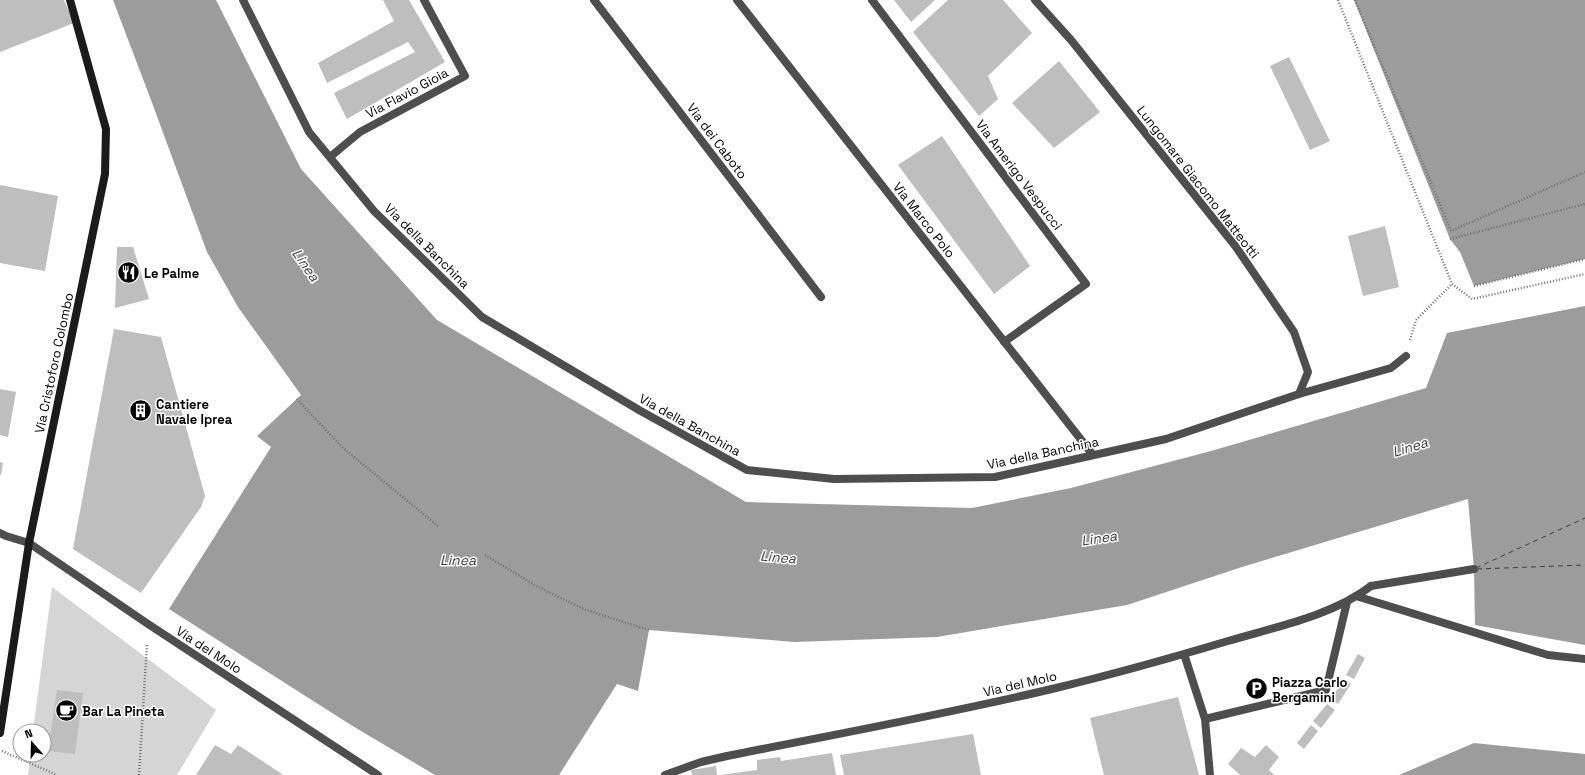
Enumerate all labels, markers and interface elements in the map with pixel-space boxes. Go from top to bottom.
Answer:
street label: Via Flavio Gioia [363,64,452,122]
street label: Via dei Caboto [683,100,751,182]
street label: Lungomare Giacomo Matteotti [1133,102,1263,262]
street label: Via Amerigo Vespucci [972,116,1066,234]
street label: Via Marco Polo [889,179,959,261]
street label: Via della Banchina [381,200,474,293]
water label: Linea [288,245,324,286]
restaurant icon: Le Palme [116,260,142,286]
place label: Le Palme [144,265,199,282]
street label: Via Cristoforo Colombo [31,291,77,435]
street label: Via della Banchina [636,390,744,460]
place label: Cantiere Navale Iprea [156,396,233,428]
building icon: Cantiere Navale Iprea [127,398,153,424]
street label: Via della Banchina [986,433,1101,473]
water label: Linea [1390,433,1431,461]
water label: Linea [1080,526,1119,550]
water label: Linea [759,546,798,568]
water label: Linea [440,551,477,569]
street label: Via del Molo [173,622,245,678]
street label: Via del Molo [981,667,1059,701]
place label: Piazza Carlo Bergamini [1272,674,1348,706]
parking icon: Piazza Carlo Bergamini [1244,676,1270,702]
cafe icon: Bar La Pineta [53,698,79,724]
place label: Bar La Pineta [82,703,165,720]
north arrow [12,723,52,763]
text: N [23,726,34,741]

